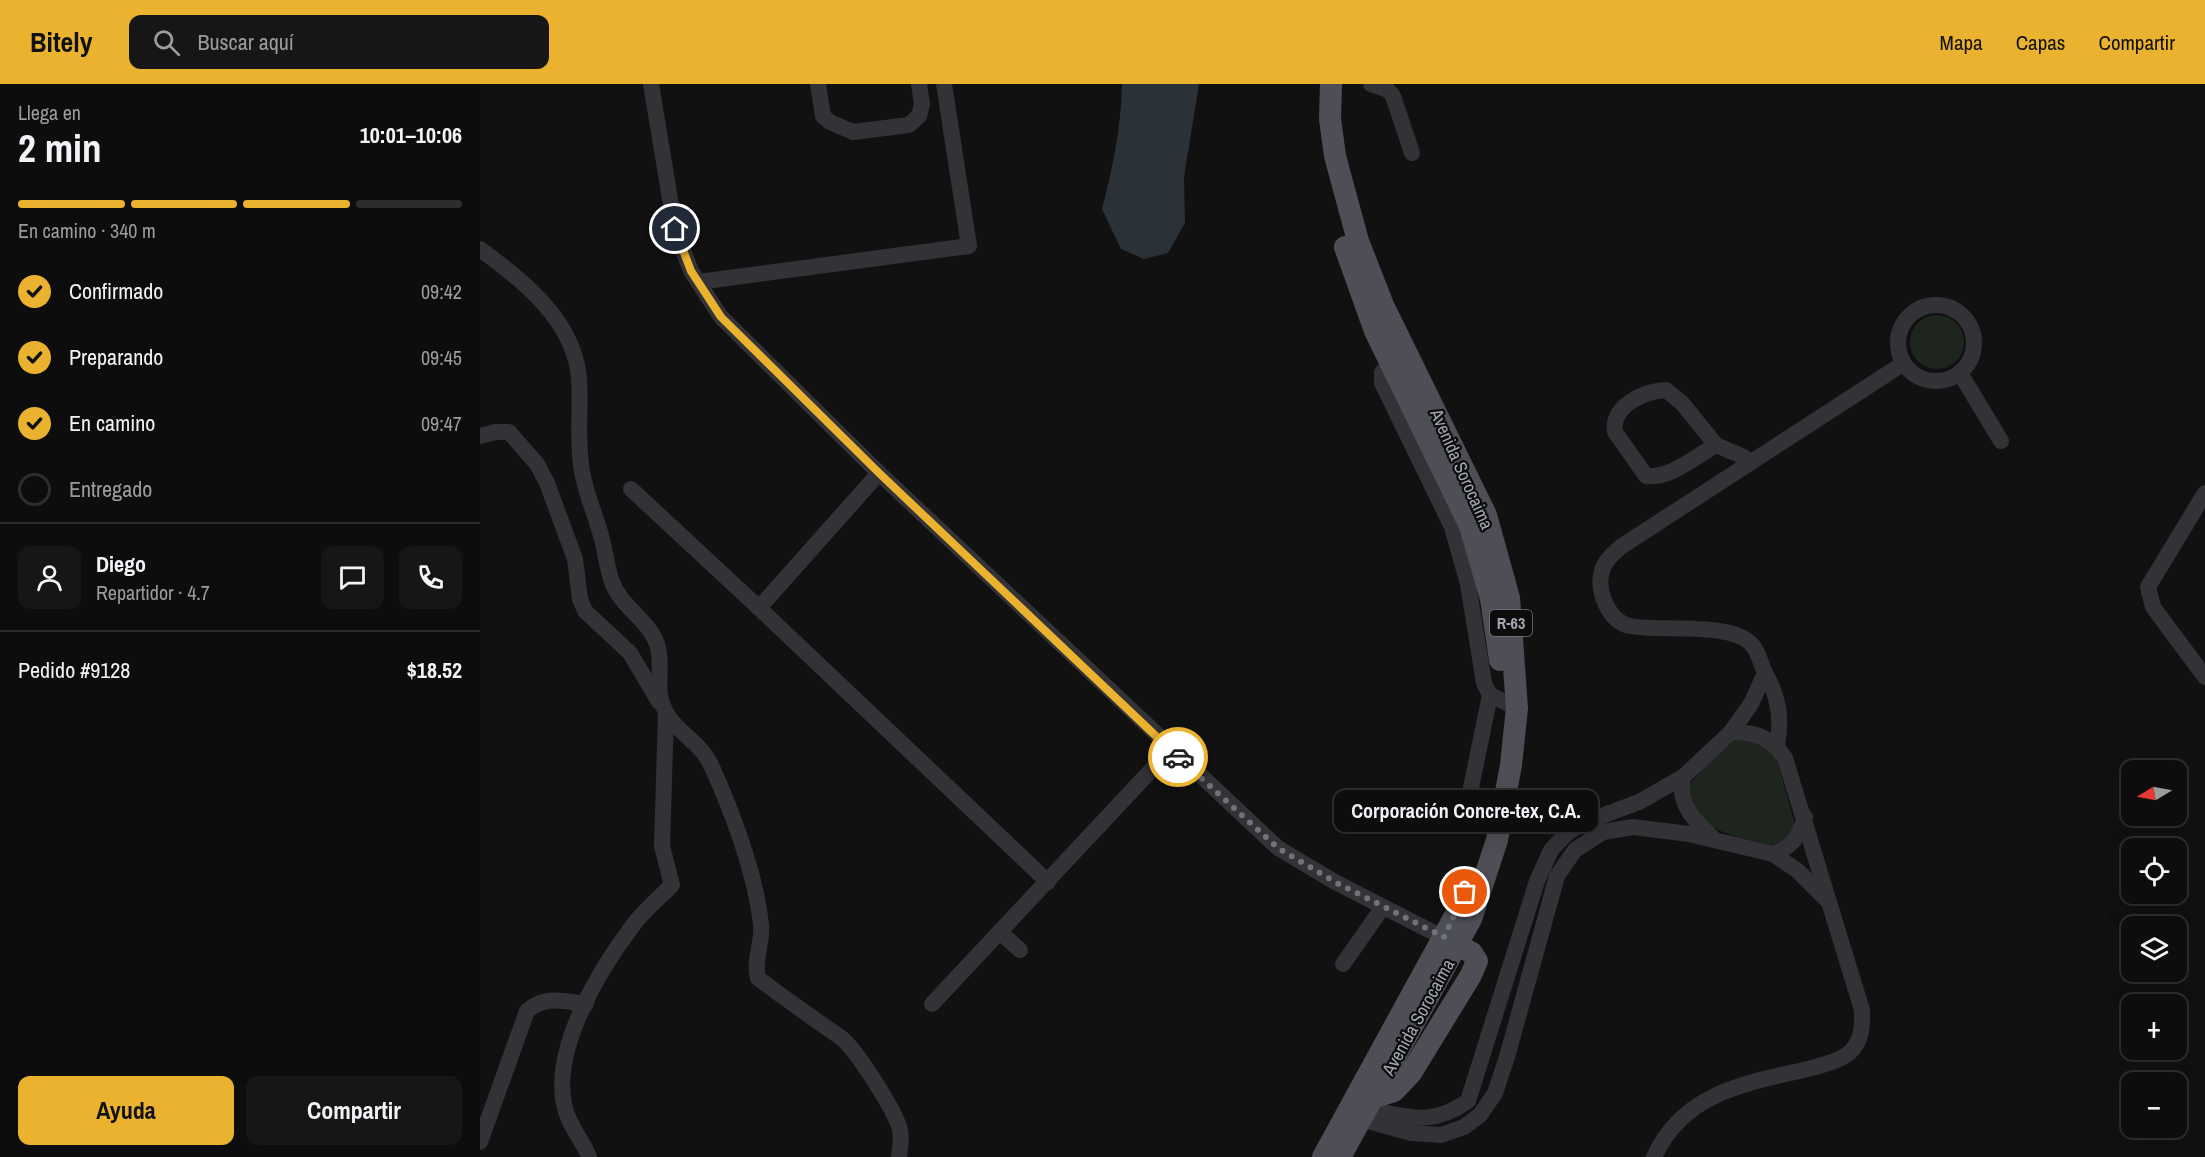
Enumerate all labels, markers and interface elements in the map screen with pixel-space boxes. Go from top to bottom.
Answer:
search box [129,15,549,69]
text: Bitely [30,23,93,61]
icon: search [150,26,183,59]
text: Buscar aquí [198,27,294,57]
text: Mapa [1940,28,1983,57]
text: Capas [2016,28,2065,57]
text: Compartir [2098,28,2175,57]
text: Llega en [18,99,81,126]
text: 10:01–10:06 [360,120,462,150]
text: 2 min [18,122,102,174]
pin [649,203,700,254]
icon: home [658,212,691,245]
text: En camino · 340 m [18,217,156,244]
icon: check [18,275,51,308]
text: Confirmado [69,276,163,306]
text: 09:42 [421,278,462,305]
icon: check [18,341,51,374]
text: Preparando [69,342,163,372]
text: 09:45 [421,344,462,371]
street label: Avenida Sorocaima [1424,404,1500,533]
icon: check [18,407,51,440]
text: En camino [69,408,155,438]
text: 09:47 [421,410,462,437]
text: Entregado [69,474,152,504]
button: person [18,546,81,609]
button: chat [321,546,384,609]
button: phone [399,546,462,609]
text: Diego [96,549,146,579]
text: Repartidor · 4.7 [96,579,210,606]
road number: R-63 [1490,610,1532,636]
text: Pedido #9128 [18,655,130,685]
text: $18.52 [407,655,462,685]
courier [1148,727,1208,787]
icon: car [1162,741,1195,774]
north arrow [2121,760,2187,826]
map controls [2121,760,2187,1138]
callout: Corporación Concre-tex, C.A. [1333,790,1597,832]
text: Corporación Concre-tex, C.A. [1351,797,1581,824]
button: locate [2121,838,2187,904]
pin [1439,866,1490,917]
icon: bag [1448,875,1481,908]
button: layers [2121,916,2187,982]
street label: Avenida Sorocaima [1375,954,1460,1081]
button: + [2121,994,2187,1060]
button: − [2121,1072,2187,1138]
button: Ayuda [18,1076,234,1145]
button: Compartir [246,1076,462,1145]

